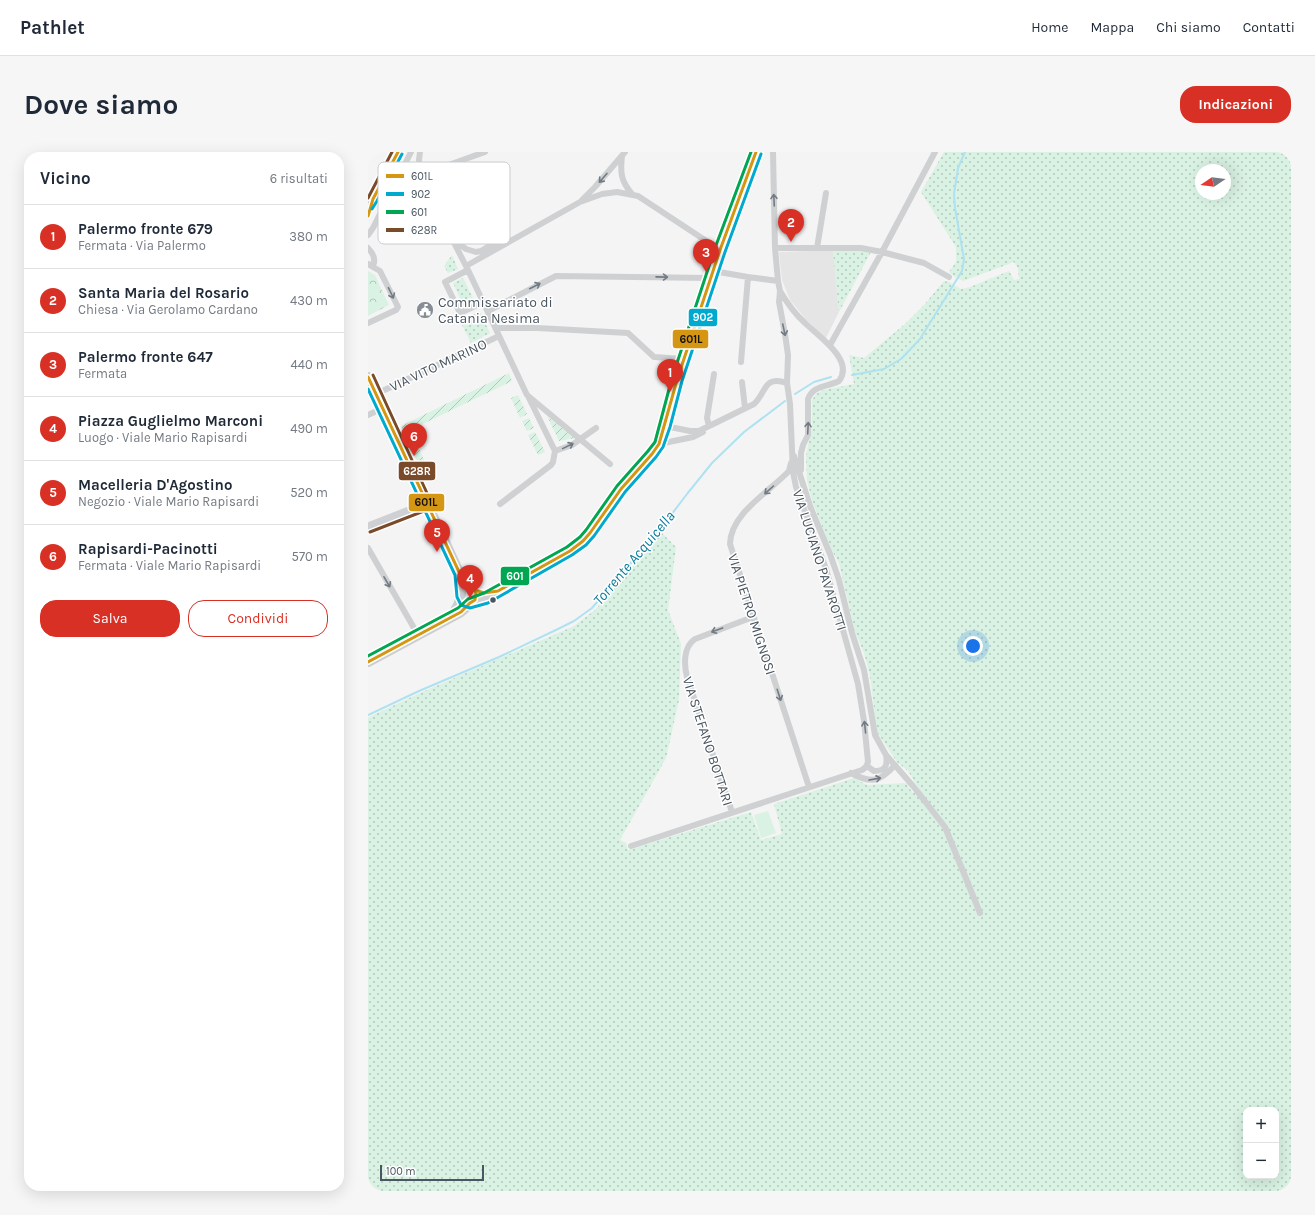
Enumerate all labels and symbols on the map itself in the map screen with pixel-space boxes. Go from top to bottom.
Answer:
legend [378,162,510,244]
north arrow [1195,164,1231,200]
text: 601L [411,170,433,183]
one-way arrow [599,173,608,183]
text: 902 [411,188,430,201]
one-way arrow [771,194,778,207]
text: 601 [411,206,427,219]
pin: 2 [778,209,804,242]
text: 628R [411,224,437,237]
pin: 3 [693,239,719,272]
one-way arrow [655,273,668,281]
one-way arrow [528,282,540,289]
one-way arrow [388,287,395,299]
place label: Commissariato di Catania Nesima [438,294,553,327]
public building icon: Commissariato di Catania Nesima [415,300,435,320]
line badge: 902 [688,308,718,327]
text: 902 [693,311,714,324]
one-way arrow [781,323,789,336]
line badge: 601L [672,329,709,349]
text: 601L [680,333,703,346]
street label: VIA VITO MARINO [387,335,490,395]
pin: 1 [657,359,683,392]
one-way arrow [804,422,812,435]
pin: 6 [401,423,427,456]
one-way arrow [562,442,574,449]
line badge: 628R [398,461,436,481]
text: 628R [403,465,431,478]
one-way arrow [764,486,774,495]
street label: VIA LUCIANO PAVAROTTI [789,488,850,633]
line badge: 601L [408,493,445,512]
text: 601L [415,496,438,509]
water label: Torrente Acquicella [589,507,679,609]
pin: 5 [424,519,450,552]
street label: VIA PIETRO MIGNOSI [724,551,779,677]
pin: 4 [457,565,483,598]
line badge: 601 [500,566,530,586]
text: 601 [506,570,524,583]
one-way arrow [384,576,392,588]
unlabelled marker [488,595,498,605]
one-way arrow [710,627,723,634]
your location [963,636,983,656]
street label: VIA STEFANO BOTTARI [679,674,736,808]
one-way arrow [776,689,783,702]
one-way arrow [861,721,868,734]
one-way arrow [868,775,881,783]
scale bar [380,1163,484,1182]

